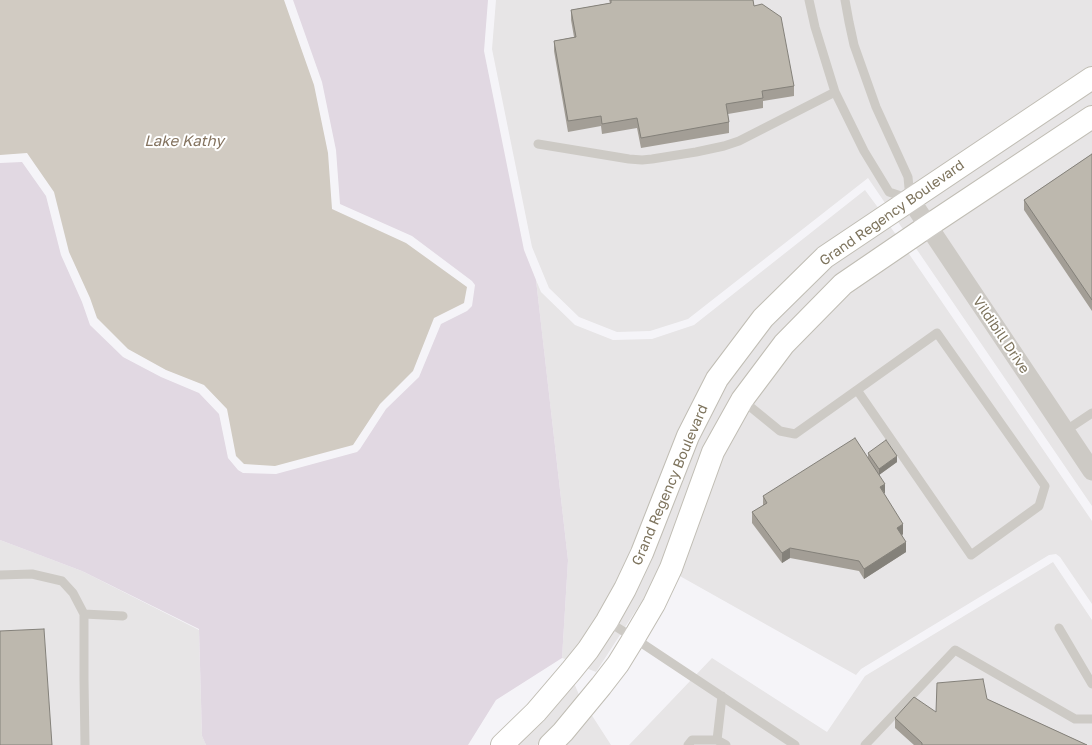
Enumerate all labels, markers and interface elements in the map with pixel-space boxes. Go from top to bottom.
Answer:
water label: Lake Kathy [144,132,224,150]
street label: Grand Regency Boulevard [816,156,968,270]
street label: Vildibill Drive [969,293,1033,377]
street label: Grand Regency Boulevard [628,402,712,568]

